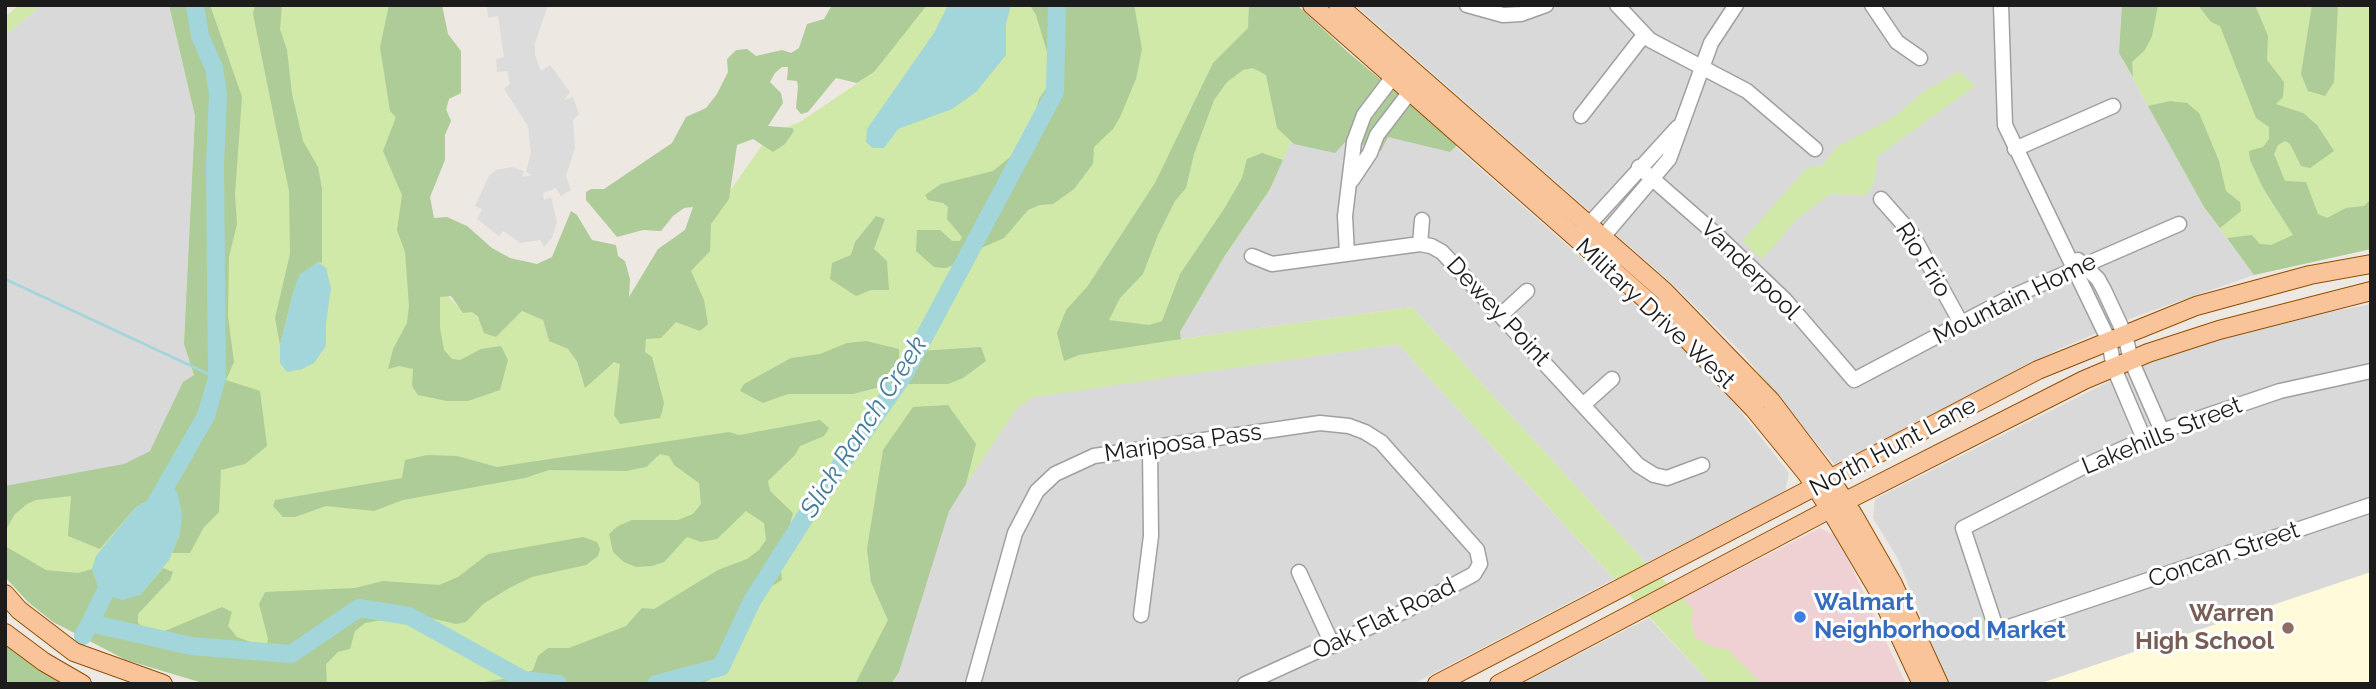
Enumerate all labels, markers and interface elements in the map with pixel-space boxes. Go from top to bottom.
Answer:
street label: Vanderpool [1694,214,1806,326]
street label: Rio Frio [1889,217,1957,303]
street label: Military Drive West [1569,233,1741,395]
street label: Mountain Home [1929,247,2101,351]
street label: Dewey Point [1440,251,1556,373]
water label: Slick Ranch Creek [794,331,934,523]
street label: North Hunt Lane [1805,391,1981,503]
street label: Lakehills Street [2078,391,2246,481]
street label: Mariposa Pass [1102,418,1264,468]
street label: Concan Street [2145,516,2303,594]
street label: Oak Flat Road [1308,572,1460,666]
place label: Walmart Neighborhood Market [1814,589,2066,645]
place label: Warren High School [2135,600,2274,656]
marker: Walmart Neighborhood Market [1792,609,1808,625]
marker: Warren High School [2280,620,2296,636]

